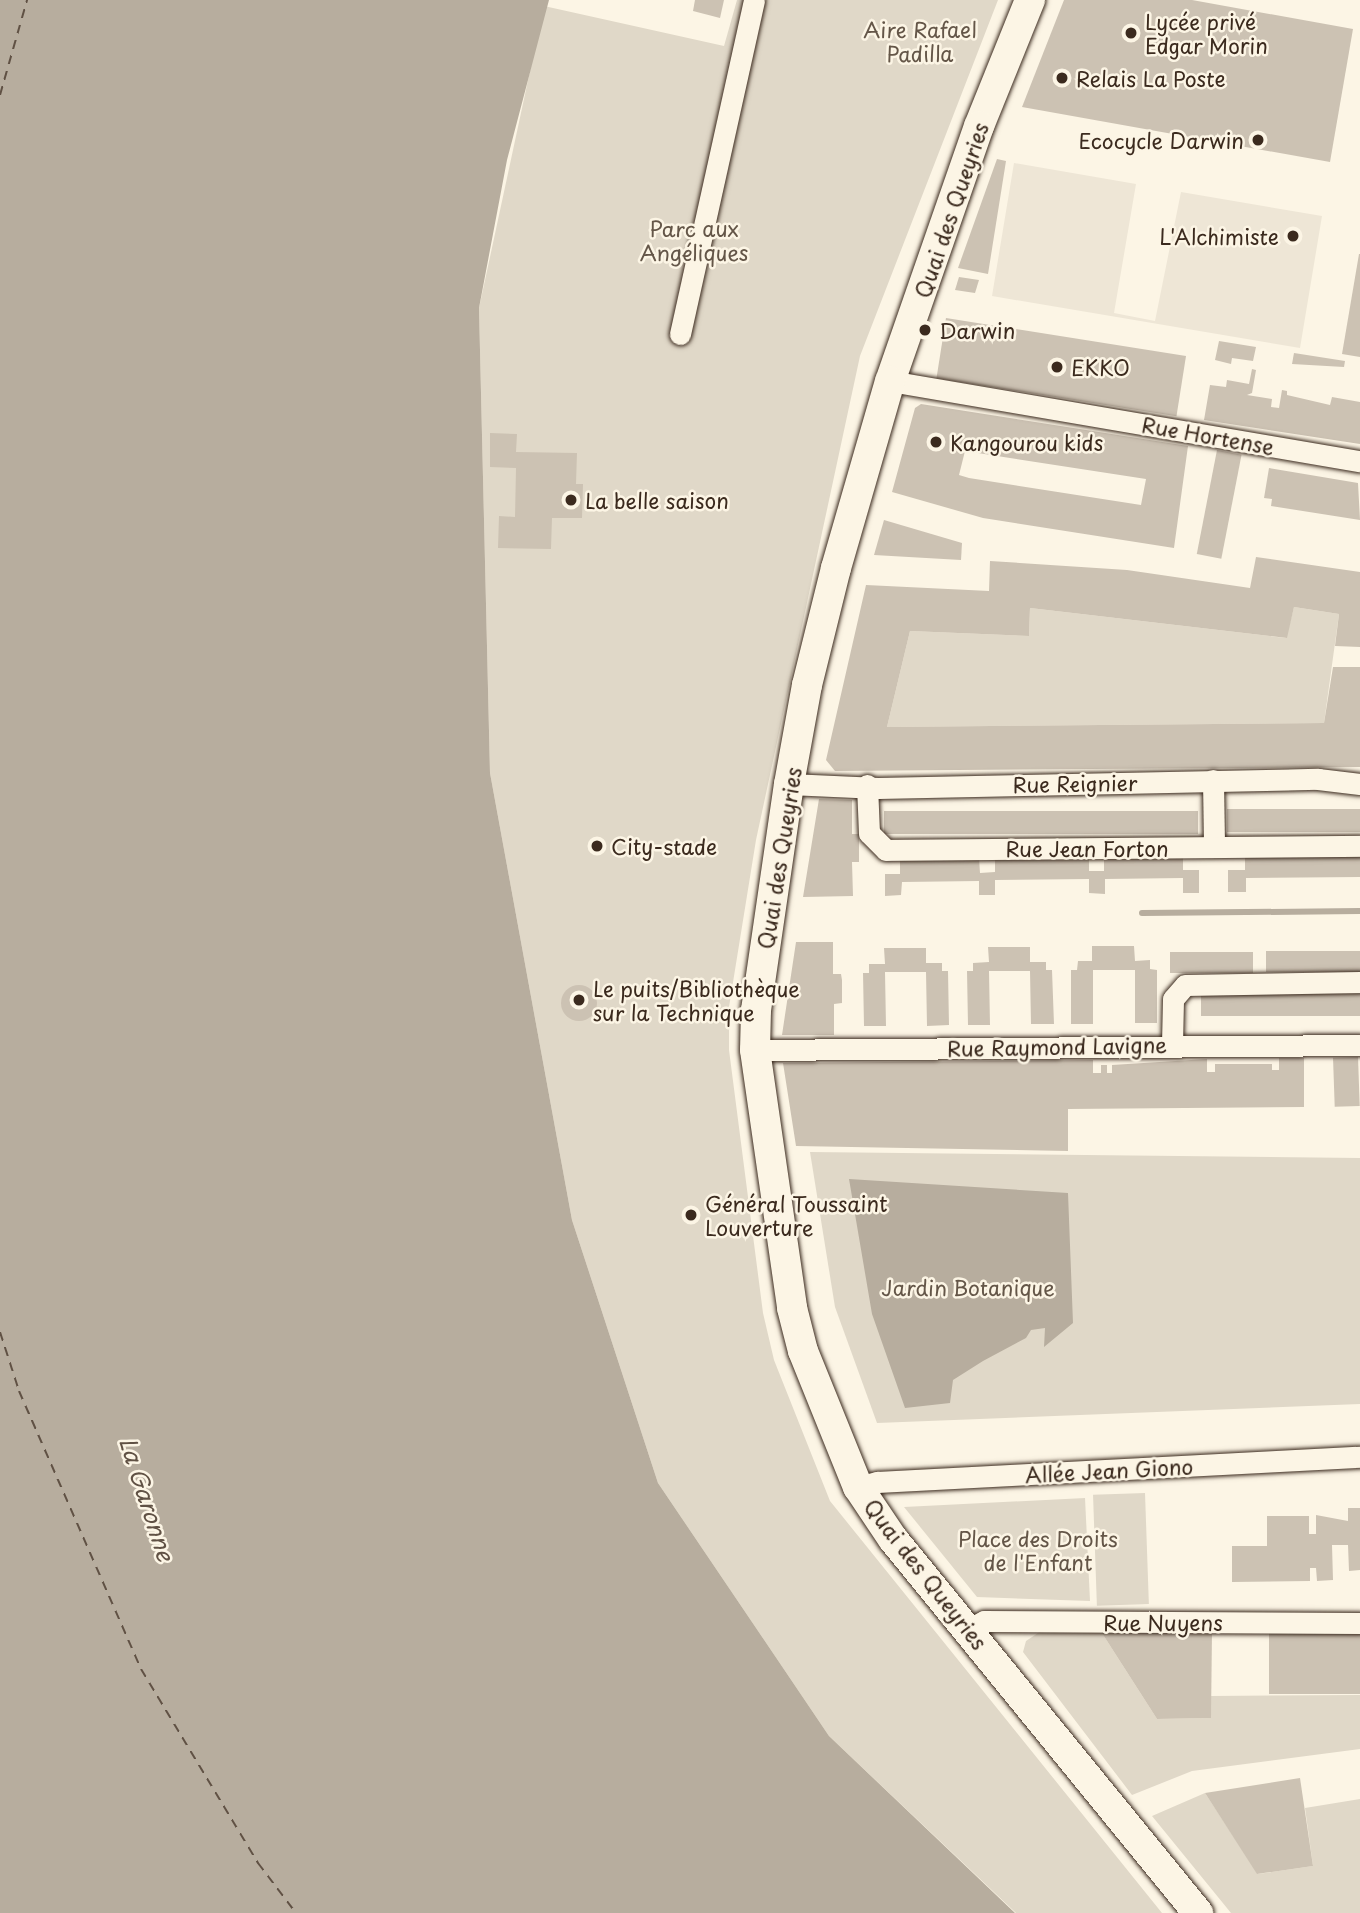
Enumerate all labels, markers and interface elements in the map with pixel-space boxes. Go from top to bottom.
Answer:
place label: Lycée privé Edgar Morin [1145,8,1269,58]
park label: Aire Rafael Padilla [863,16,977,66]
marker: Lycée privé Edgar Morin [1123,25,1139,41]
place label: Relais La Poste [1076,65,1226,91]
marker: Relais La Poste [1054,70,1070,86]
street label: Quai des Queyries [909,120,993,300]
place label: Ecocycle Darwin [1075,127,1244,153]
marker: Ecocycle Darwin [1250,132,1266,148]
park label: Parc aux Angéliques [640,215,748,265]
place label: L'Alchimiste [1159,223,1279,249]
marker: L'Alchimiste [1285,228,1301,244]
place label: Darwin [939,317,1015,343]
marker: Darwin [917,322,933,338]
place label: EKKO [1071,354,1130,380]
marker: EKKO [1049,359,1065,375]
street label: Rue Hortense [1139,411,1277,459]
place label: Kangourou kids [950,429,1105,455]
marker: Kangourou kids [928,434,944,450]
place label: La belle saison [585,487,733,513]
marker: La belle saison [563,492,579,508]
street label: Quai des Queyries [752,766,806,950]
street label: Rue Reignier [1011,769,1139,797]
place label: City-stade [611,833,717,859]
street label: Rue Jean Forton [1003,835,1171,861]
marker: City-stade [589,838,605,854]
place label: Le puits/Bibliothèque sur la Technique [593,975,803,1025]
marker: Le puits/Bibliothèque sur la Technique [571,992,587,1008]
street label: Rue Raymond Lavigne [945,1031,1169,1061]
place label: Général Toussaint Louverture [705,1190,887,1240]
marker: Général Toussaint Louverture [683,1207,699,1223]
park label: Jardin Botanique [881,1274,1055,1300]
water label: La Garonne [114,1433,180,1565]
street label: Allée Jean Giono [1022,1453,1196,1487]
street label: Quai des Queyries [860,1494,992,1654]
park label: Place des Droits de l'Enfant [957,1525,1119,1575]
street label: Rue Nuyens [1103,1609,1223,1635]

